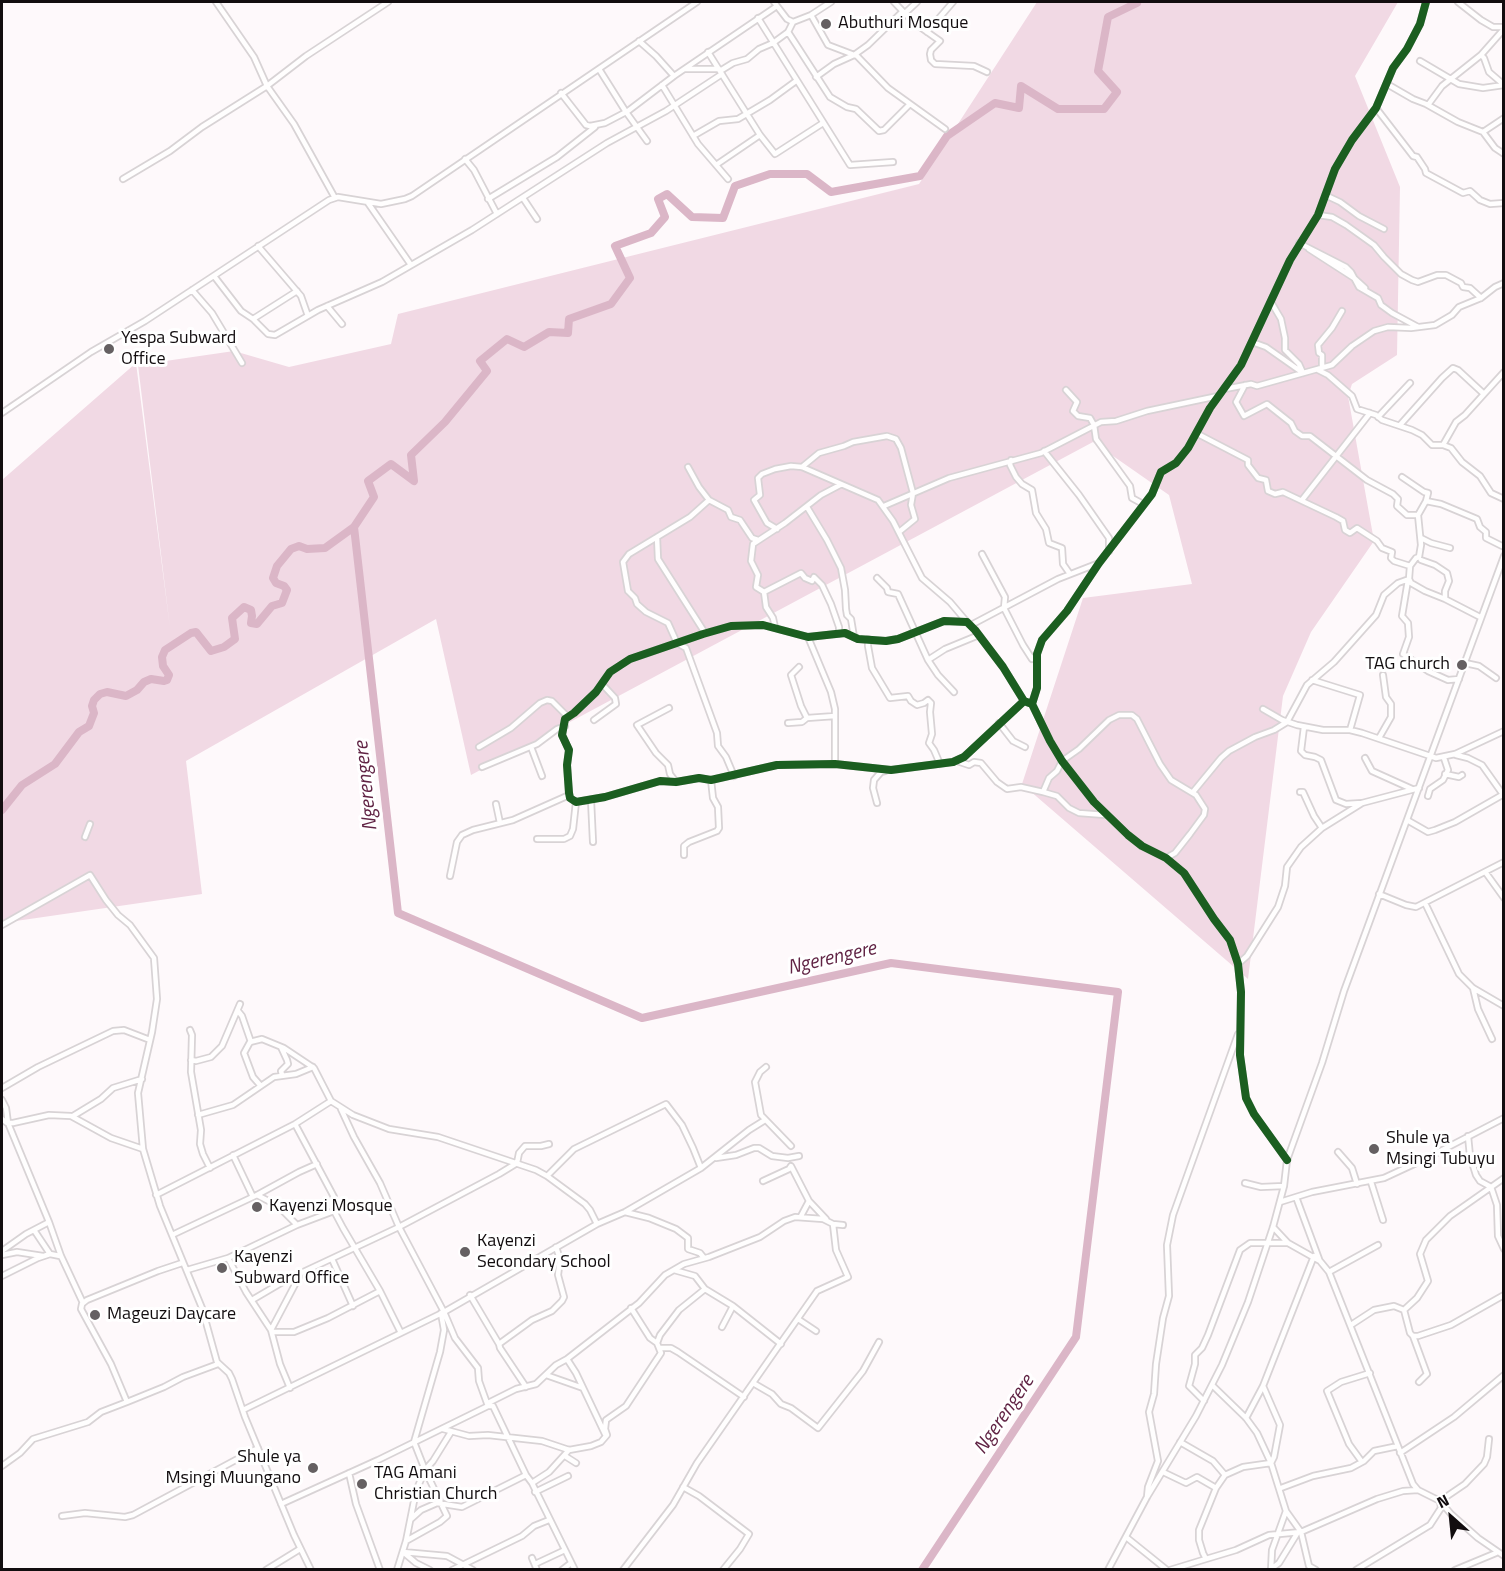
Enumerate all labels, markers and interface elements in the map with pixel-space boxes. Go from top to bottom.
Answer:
place label: Abuthuri Mosque [838,13,968,35]
marker: Abuthuri Mosque [819,17,833,31]
place label: Yespa Subward Office [121,328,236,370]
marker: Yespa Subward Office [102,342,116,356]
place label: TAG church [1365,654,1450,676]
marker: TAG church [1455,658,1469,672]
water label: Ngerengere [350,740,384,832]
water label: Ngerengere [785,937,879,981]
place label: Shule ya Msingi Tubuyu [1386,1128,1495,1170]
marker: Shule ya Msingi Tubuyu [1367,1142,1381,1156]
place label: Kayenzi Mosque [269,1196,393,1218]
marker: Kayenzi Mosque [250,1200,264,1214]
place label: Kayenzi Secondary School [477,1231,611,1274]
marker: Kayenzi Secondary School [458,1245,472,1259]
place label: Kayenzi Subward Office [234,1247,349,1290]
marker: Kayenzi Subward Office [215,1261,229,1275]
place label: Mageuzi Daycare [107,1304,236,1326]
marker: Mageuzi Daycare [88,1308,102,1322]
water label: Ngerengere [970,1371,1040,1459]
place label: Shule ya Msingi Muungano [165,1447,301,1490]
marker: Shule ya Msingi Muungano [306,1461,320,1475]
place label: TAG Amani Christian Church [374,1463,497,1506]
marker: TAG Amani Christian Church [355,1477,369,1491]
north arrow [1421,1487,1481,1547]
text: N [1432,1488,1453,1514]

